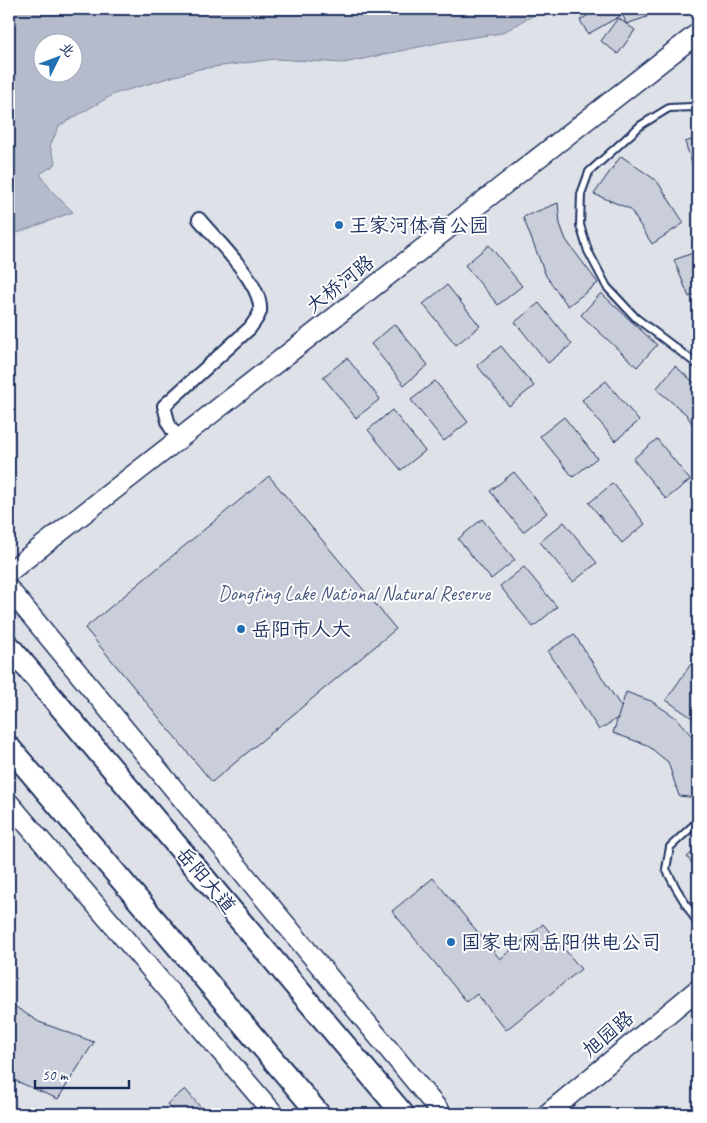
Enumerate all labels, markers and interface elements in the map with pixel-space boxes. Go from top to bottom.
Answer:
north arrow [32,32,82,82]
text: 北 [56,39,78,61]
place label: 王家河体育公园 [349,213,489,238]
marker: 王家河体育公园 [333,219,345,231]
street label: 大桥河路 [301,249,380,318]
park label: Dongting Lake National Natural Reserve [218,581,491,606]
place label: 岳阳市人大 [251,617,351,642]
marker: 岳阳市人大 [235,623,247,635]
street label: 岳阳大道 [171,841,241,919]
place label: 国家电网岳阳供电公司 [461,930,661,955]
marker: 国家电网岳阳供电公司 [445,936,457,948]
street label: 旭园路 [577,1004,640,1063]
scale bar [35,1058,129,1090]
text: 50 m [42,1066,69,1085]

